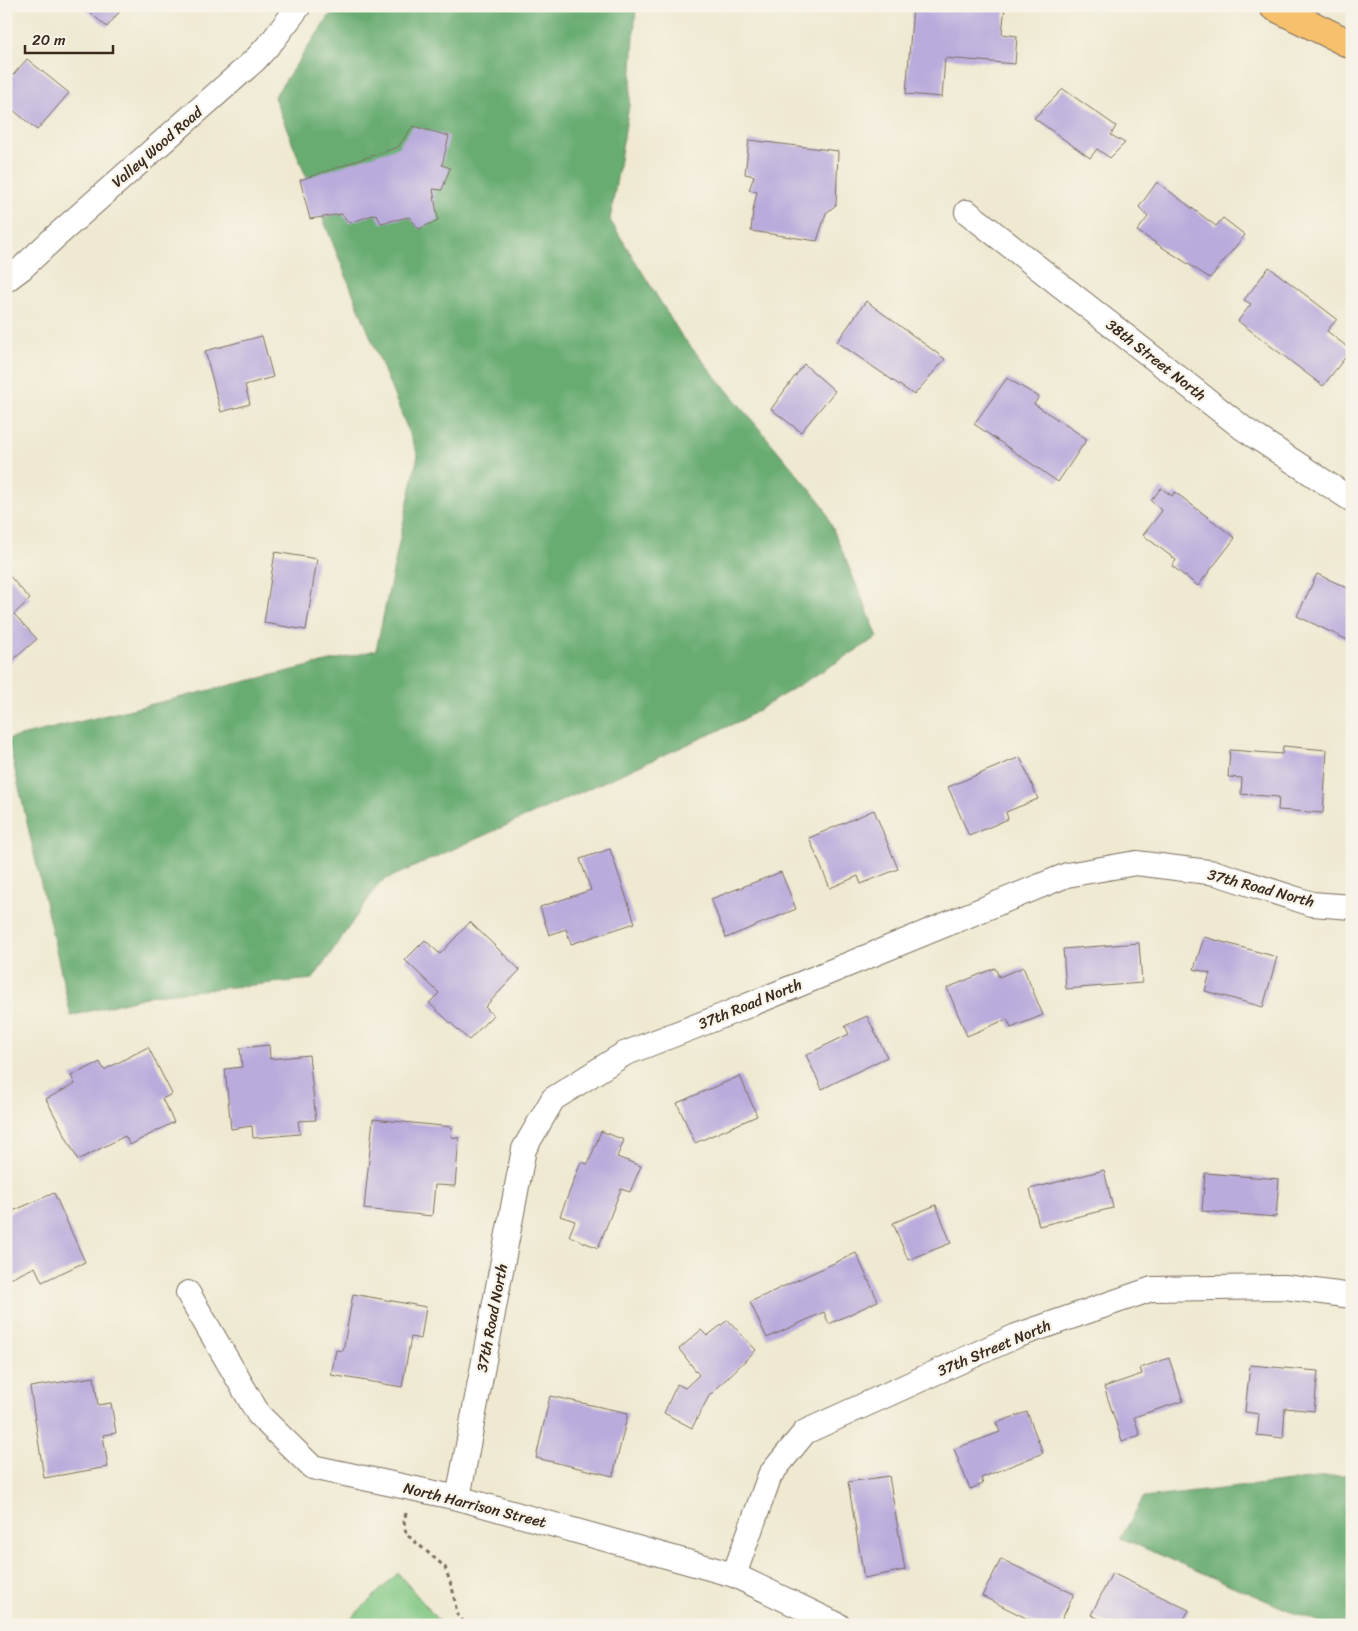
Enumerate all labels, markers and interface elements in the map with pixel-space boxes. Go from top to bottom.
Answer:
scale bar [25,22,112,54]
text: 20 m [32,27,66,53]
street label: Valley Wood Road [106,99,209,194]
street label: 38th Street North [1100,312,1212,408]
street label: 37th Road North [1205,861,1317,915]
street label: 37th Road North [694,971,806,1037]
street label: 37th Road North [469,1262,515,1374]
street label: 37th Street North [933,1312,1055,1384]
street label: North Harrison Street [401,1475,550,1535]

